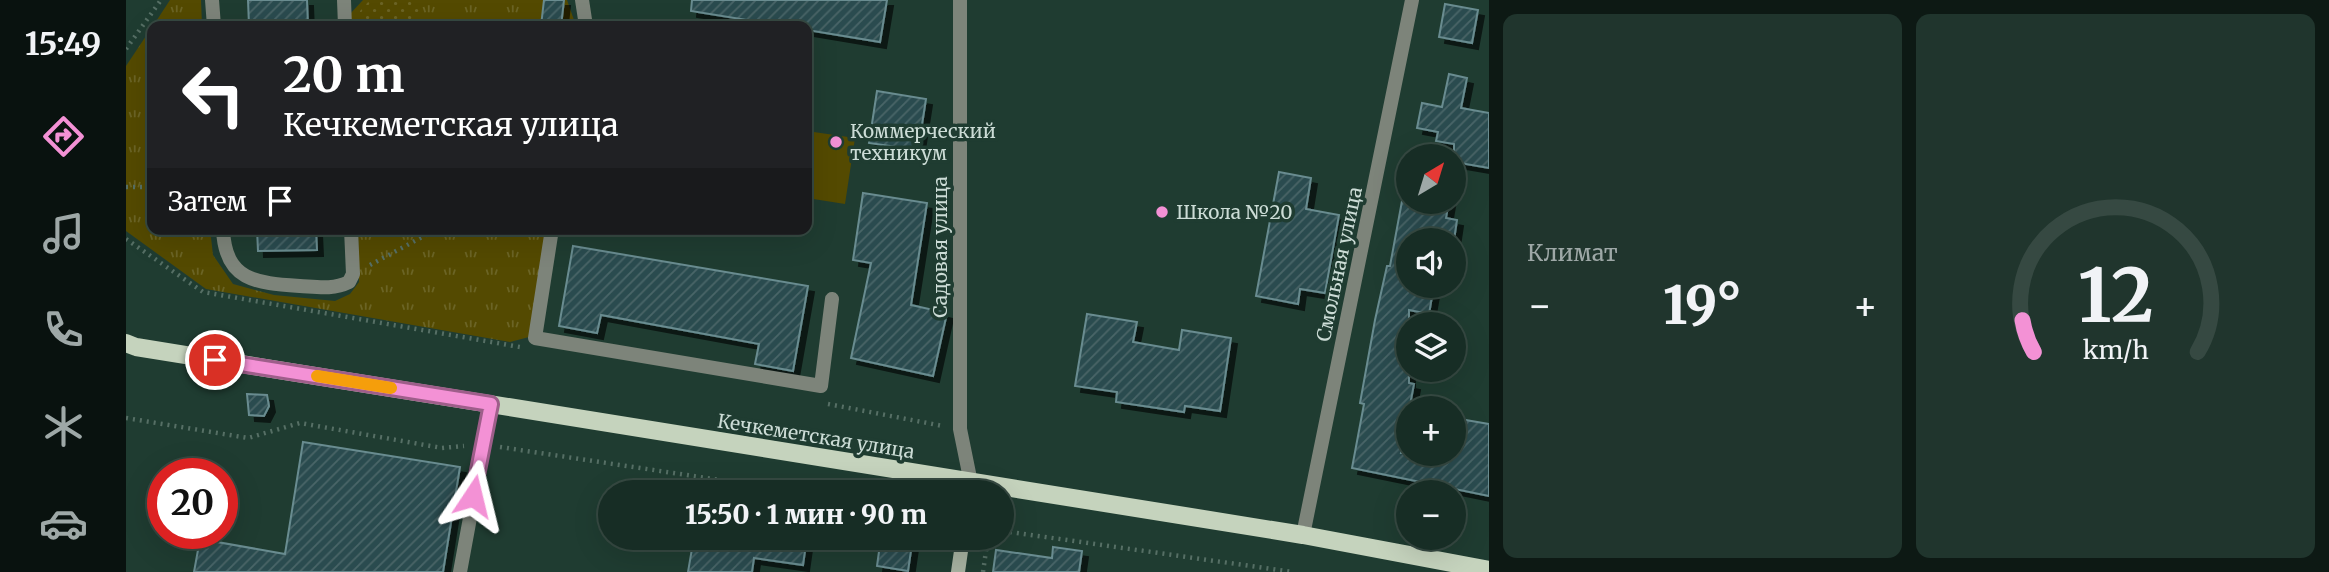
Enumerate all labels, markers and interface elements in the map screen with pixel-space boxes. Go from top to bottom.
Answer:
text: 15:49 [25,24,101,64]
text: 20 m [283,44,404,105]
icon: left [168,49,259,140]
text: Кечкеметская улица [283,105,619,145]
icon: directions [39,112,88,161]
place label: Коммерческий техникум [850,119,996,165]
marker: Коммерческий техникум [828,134,844,150]
north arrow [1396,144,1466,214]
map controls [1396,144,1466,550]
street label: Садовая улица [928,176,952,318]
icon: arrive [261,182,299,220]
street label: Смольная улица [1311,184,1367,344]
text: Затем [168,185,247,218]
place label: Школа №20 [1176,200,1293,224]
marker: Школа №20 [1154,204,1170,220]
icon: music [39,209,88,258]
button: sound [1396,228,1466,298]
text: Климат [1527,238,1618,267]
text: 12 [2078,250,2153,342]
text: 19° [1663,273,1742,338]
text: − [1527,282,1552,329]
text: + [1853,282,1878,329]
icon: phone [39,305,88,354]
button: layers [1396,312,1466,382]
pin [185,330,245,390]
text: km/h [2082,334,2149,366]
icon: arrive [196,341,234,379]
button: + [1396,396,1466,466]
icon: climate [39,402,88,451]
street label: Кечкеметская улица [716,409,916,463]
speed limit sign: 20 [147,458,238,549]
position arrow [436,459,510,533]
button: − [1396,480,1466,550]
text: 15:50 · 1 мин · 90 m [685,498,927,531]
icon: car [39,499,88,548]

